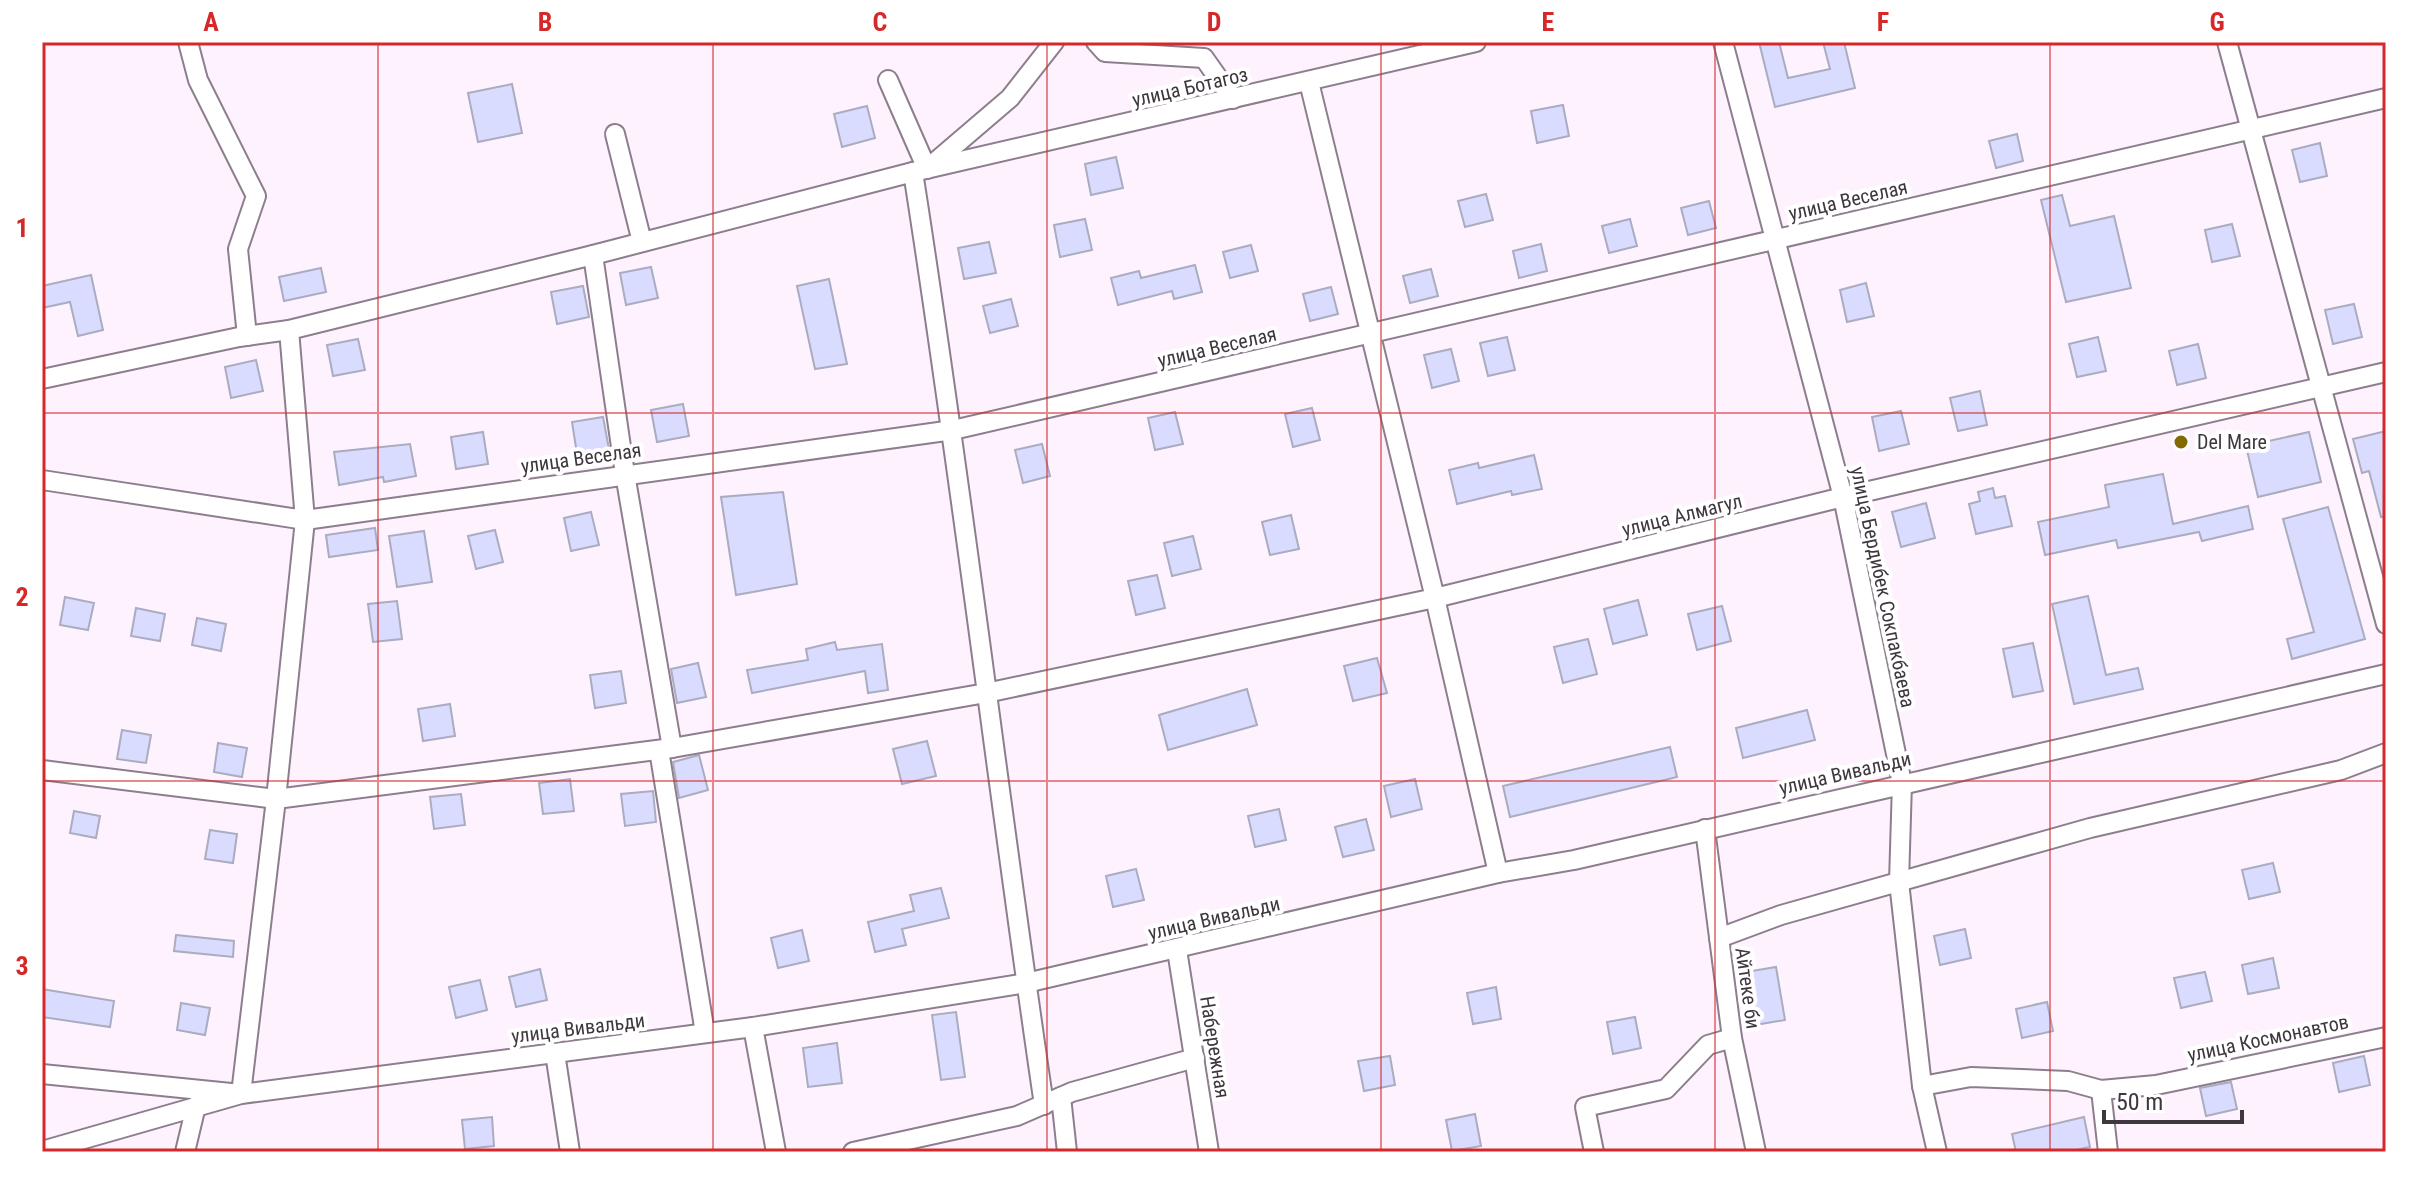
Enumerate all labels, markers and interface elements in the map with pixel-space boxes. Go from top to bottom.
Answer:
text: A [203,7,219,37]
text: B [538,7,552,37]
text: C [873,7,888,37]
text: D [1207,7,1221,37]
text: E [1542,7,1555,37]
text: F [1877,7,1889,37]
text: G [2209,7,2225,37]
street label: улица Ботагоз [1130,62,1250,112]
street label: улица Веселая [1786,175,1910,225]
text: 1 [15,213,29,243]
street label: улица Веселая [1155,322,1279,372]
place label: Del Mare [2197,430,2267,454]
marker: Del Mare [2172,433,2190,451]
street label: улица Веселая [519,438,643,478]
street label: улица Бердибек Сокпакбаева [1846,464,1920,710]
street label: улица Алмагул [1619,488,1745,542]
text: 2 [15,582,29,612]
street label: улица Вивальди [1777,746,1913,800]
street label: улица Вивальди [1146,891,1282,945]
street label: Айтеке би [1730,946,1766,1030]
text: 3 [15,951,29,981]
street label: Набережная [1195,994,1235,1100]
street label: улица Вивальди [510,1008,646,1048]
street label: улица Космонавтов [2185,1009,2351,1067]
scale bar [2104,1074,2242,1124]
text: 50 m [2116,1088,2163,1116]

